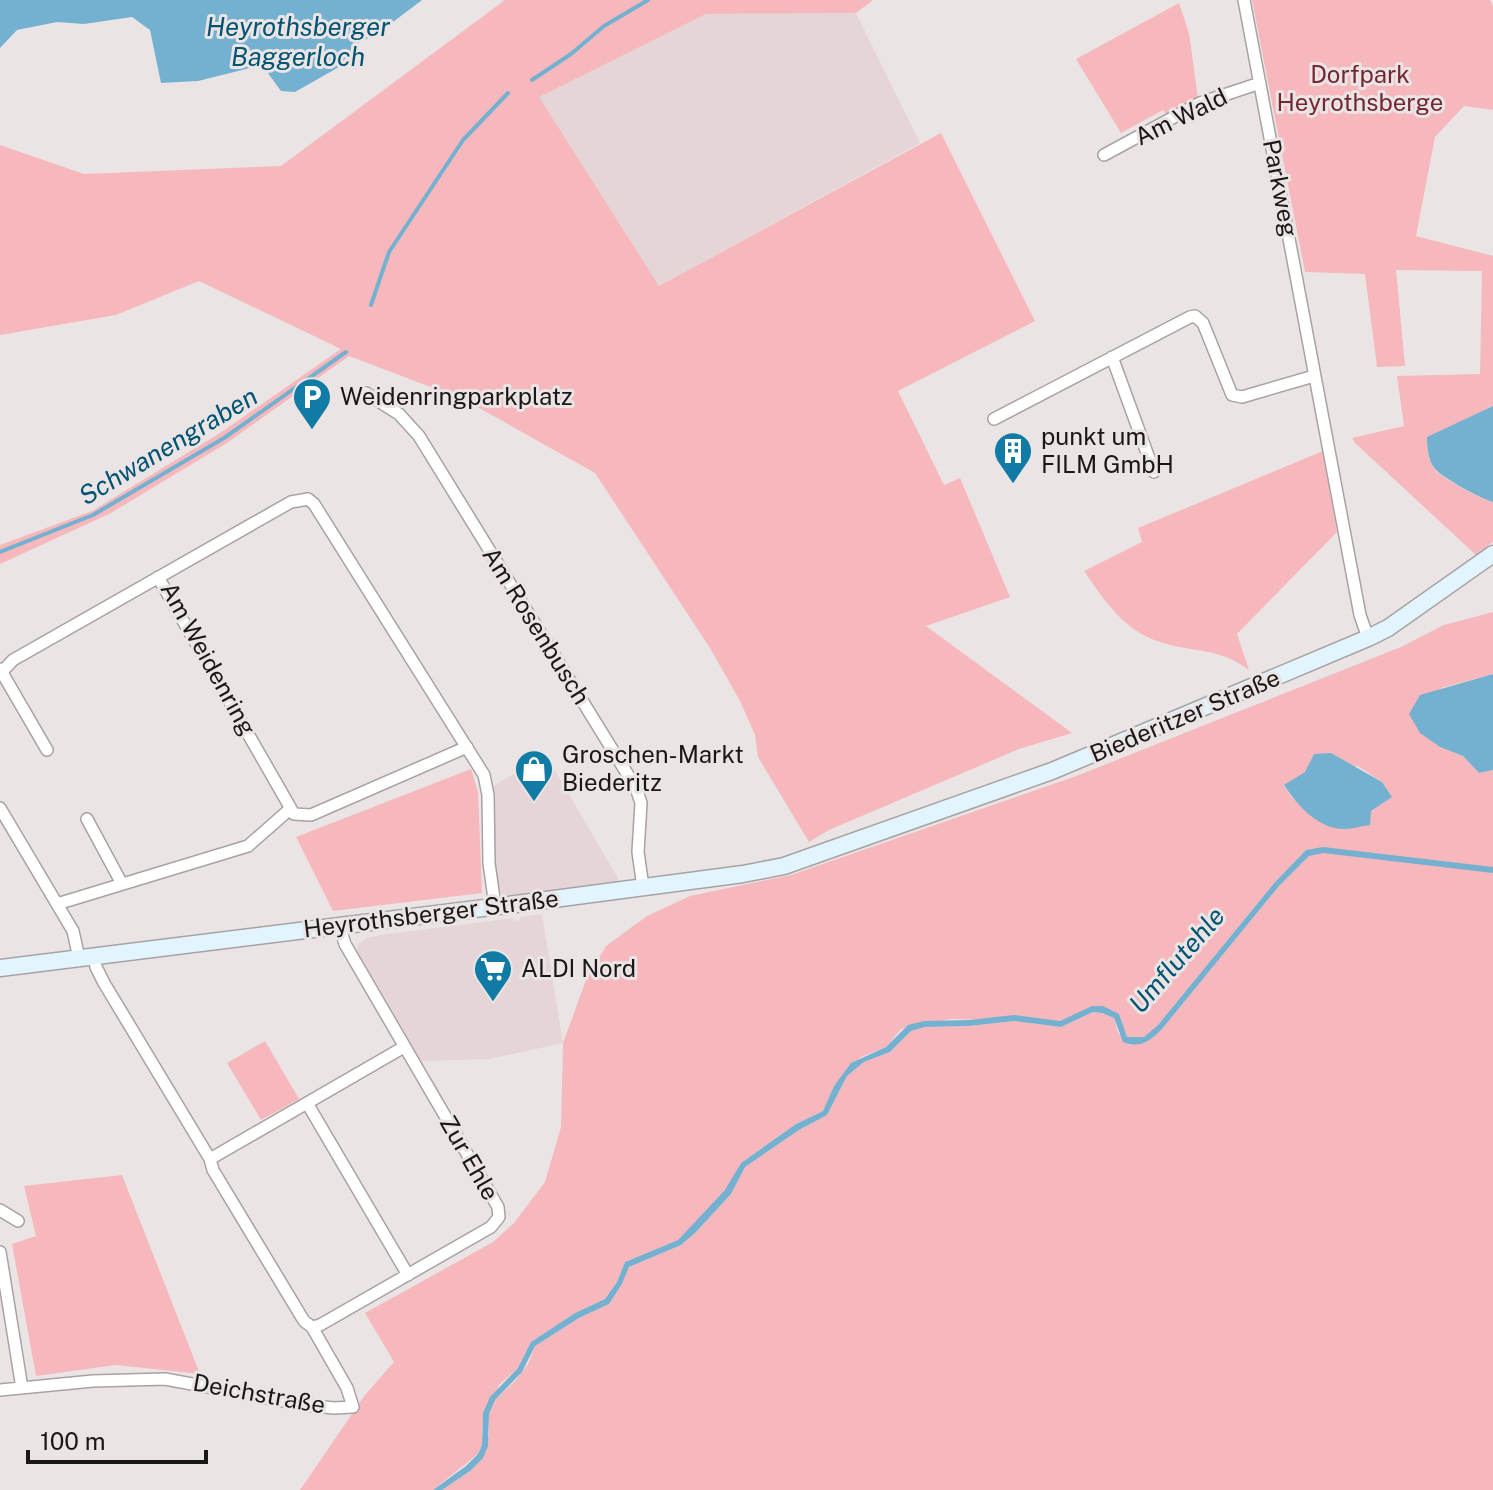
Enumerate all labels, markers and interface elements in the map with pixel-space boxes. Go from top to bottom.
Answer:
water label: Heyrothsberger Baggerloch [206,11,390,72]
park label: Dorfpark Heyrothsberge [1277,60,1443,116]
street label: Am Wald [1130,82,1231,150]
street label: Parkweg [1258,137,1304,239]
parking icon: Weidenringparkplatz [291,376,333,431]
water label: Schwanengraben [73,380,263,511]
place label: Weidenringparkplatz [340,382,573,410]
place label: punkt um FILM GmbH [1041,422,1174,478]
building icon: punkt um FILM GmbH [992,430,1034,485]
street label: Am Rosenbusch [477,542,596,709]
street label: Am Weidenring [155,577,262,740]
street label: Biederitzer Straße [1086,662,1284,768]
place label: Groschen-Markt Biederitz [562,740,744,796]
shop icon: Groschen-Markt Biederitz [513,748,555,803]
street label: Heyrothsberger Straße [302,883,560,943]
water label: Umflutehle [1122,900,1231,1019]
supermarket icon: ALDI Nord [472,948,514,1003]
place label: ALDI Nord [521,954,636,982]
street label: Zur Ehle [434,1110,505,1205]
street label: Deichstraße [191,1368,328,1418]
scale bar [28,1414,206,1464]
text: 100 m [40,1427,106,1455]

